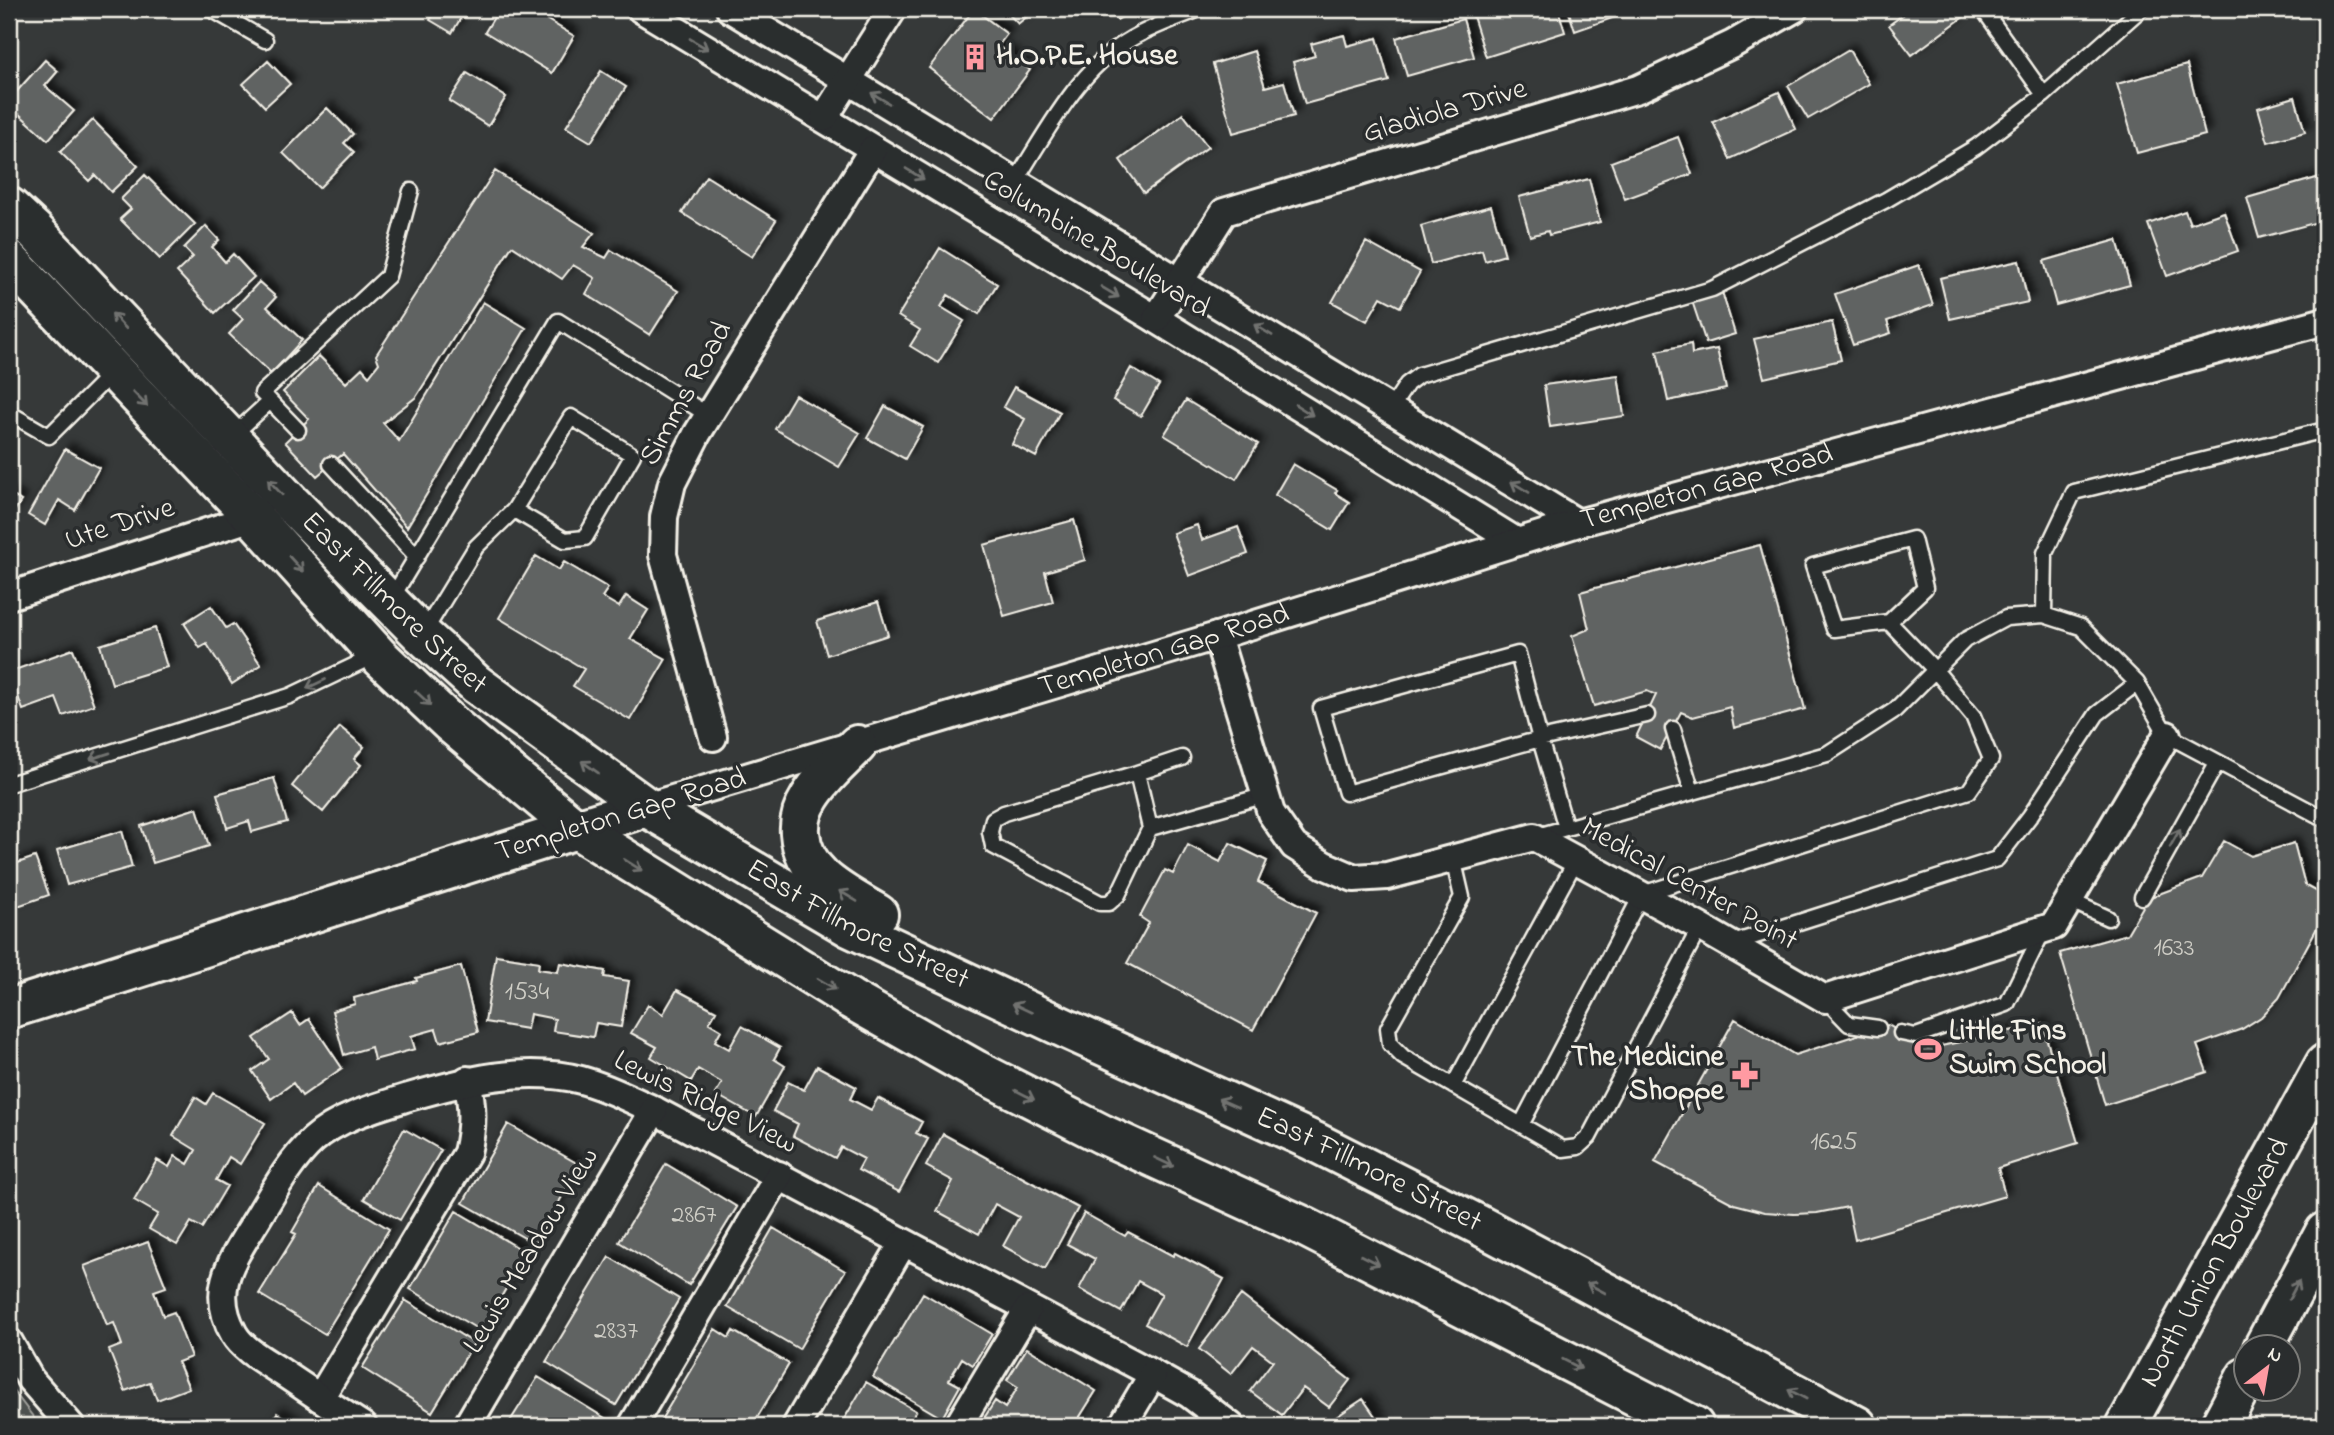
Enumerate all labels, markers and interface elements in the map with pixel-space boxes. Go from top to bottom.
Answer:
place label: H.O.P.E. House [996,35,1179,79]
one-way arrow [689,37,709,51]
building icon: H.O.P.E. House [960,42,990,72]
street label: Gladiola Drive [1358,67,1533,156]
one-way arrow [871,91,891,105]
street label: Columbine Boulevard [974,159,1218,331]
one-way arrow [904,168,924,182]
one-way arrow [1099,285,1119,299]
one-way arrow [111,313,128,330]
street label: Simms Road [629,314,745,474]
one-way arrow [1254,323,1274,337]
one-way arrow [132,390,149,407]
one-way arrow [1293,404,1313,418]
street label: Templeton Gap Road [1576,433,1838,543]
one-way arrow [266,479,283,496]
one-way arrow [1511,480,1531,494]
street label: Ute Drive [60,487,181,563]
street label: East Fillmore Street [290,502,496,707]
one-way arrow [288,555,304,573]
street label: Templeton Gap Road [1033,593,1295,710]
one-way arrow [306,678,327,691]
one-way arrow [414,689,431,706]
one-way arrow [90,750,112,763]
street label: Templeton Gap Road [490,757,752,875]
one-way arrow [581,760,600,775]
street label: Medical Center Point [1572,807,1806,963]
one-way arrow [2168,828,2182,848]
street label: East Fillmore Street [737,849,976,1002]
one-way arrow [623,857,642,872]
one-way arrow [839,889,859,903]
house number: 1633 [2153,930,2195,968]
house number: 1534 [505,974,550,1012]
one-way arrow [816,978,836,992]
one-way arrow [1011,1001,1032,1014]
place label: Little Fins Swim School [1949,1010,2106,1088]
sports icon: Little Fins Swim School [1913,1034,1943,1064]
place label: The Medicine Shoppe [1571,1036,1726,1114]
street label: Lewis Ridge View [606,1039,804,1167]
pharmacy icon: The Medicine Shoppe [1730,1060,1760,1090]
one-way arrow [1014,1089,1035,1103]
one-way arrow [1218,1096,1240,1109]
street label: East Fillmore Street [1248,1096,1489,1245]
house number: 1625 [1810,1124,1858,1162]
street label: North Union Boulevard [2133,1133,2299,1395]
street label: Lewis Meadow View [453,1139,611,1363]
one-way arrow [1153,1156,1175,1169]
house number: 2867 [672,1197,717,1235]
one-way arrow [1359,1254,1380,1268]
one-way arrow [1586,1280,1607,1294]
one-way arrow [2287,1280,2301,1300]
house number: 2837 [594,1313,638,1351]
north arrow [2232,1334,2302,1404]
one-way arrow [1562,1357,1582,1371]
one-way arrow [1787,1387,1808,1400]

